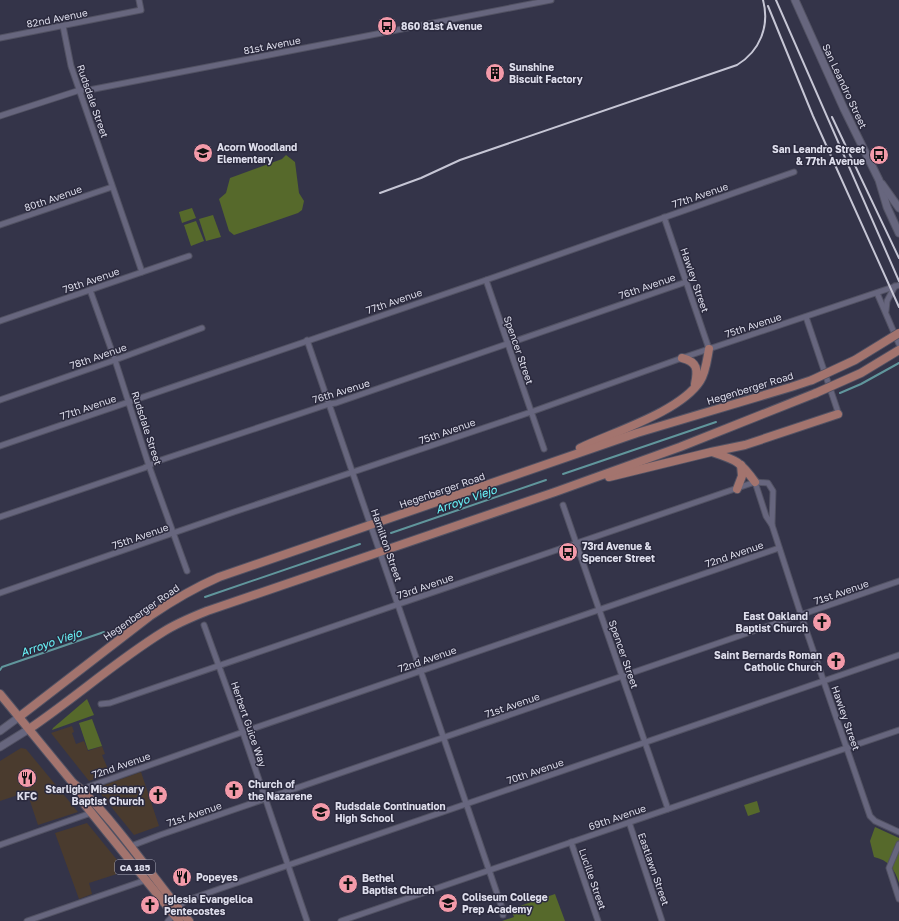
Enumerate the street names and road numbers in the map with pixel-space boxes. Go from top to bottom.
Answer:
street label: 82nd Avenue [25,6,89,30]
street label: 81st Avenue [242,34,302,56]
street label: San Leandro Street [820,42,870,130]
street label: Rudsdale Street [75,63,111,139]
street label: 77th Avenue [670,180,730,210]
street label: 80th Avenue [23,182,84,213]
street label: Hawley Street [678,246,712,314]
street label: 79th Avenue [61,265,121,295]
street label: 76th Avenue [617,271,677,301]
street label: 77th Avenue [364,286,424,316]
street label: 75th Avenue [723,310,783,340]
street label: Spencer Street [502,314,536,386]
street label: 78th Avenue [68,341,128,371]
street label: Hegenberger Road [705,369,795,407]
street label: 76th Avenue [311,377,371,405]
street label: Rudsdale Street [129,390,165,466]
street label: 77th Avenue [58,392,118,422]
street label: 75th Avenue [417,416,477,446]
street label: Hegenberger Road [397,470,487,510]
street label: Hamilton Street [369,507,405,583]
street label: 75th Avenue [110,521,170,551]
street label: 72nd Avenue [703,538,765,570]
street label: 73rd Avenue [395,571,455,601]
street label: 71st Avenue [812,577,870,607]
street label: Hegenberger Road [101,581,181,643]
street label: Spencer Street [607,618,641,690]
street label: 72nd Avenue [396,643,458,675]
street label: Herbert Guice Way [229,680,269,769]
street label: Hawley Street [829,684,863,752]
street label: 71st Avenue [483,690,541,720]
street label: 72nd Avenue [90,749,152,781]
street label: 70th Avenue [505,756,565,786]
street label: 71st Avenue [165,799,223,829]
street label: 69th Avenue [587,801,648,832]
street label: Eastlawn Street [636,831,672,907]
street label: Lucille Street [577,847,609,911]
road number: CA 185 [115,860,155,874]

